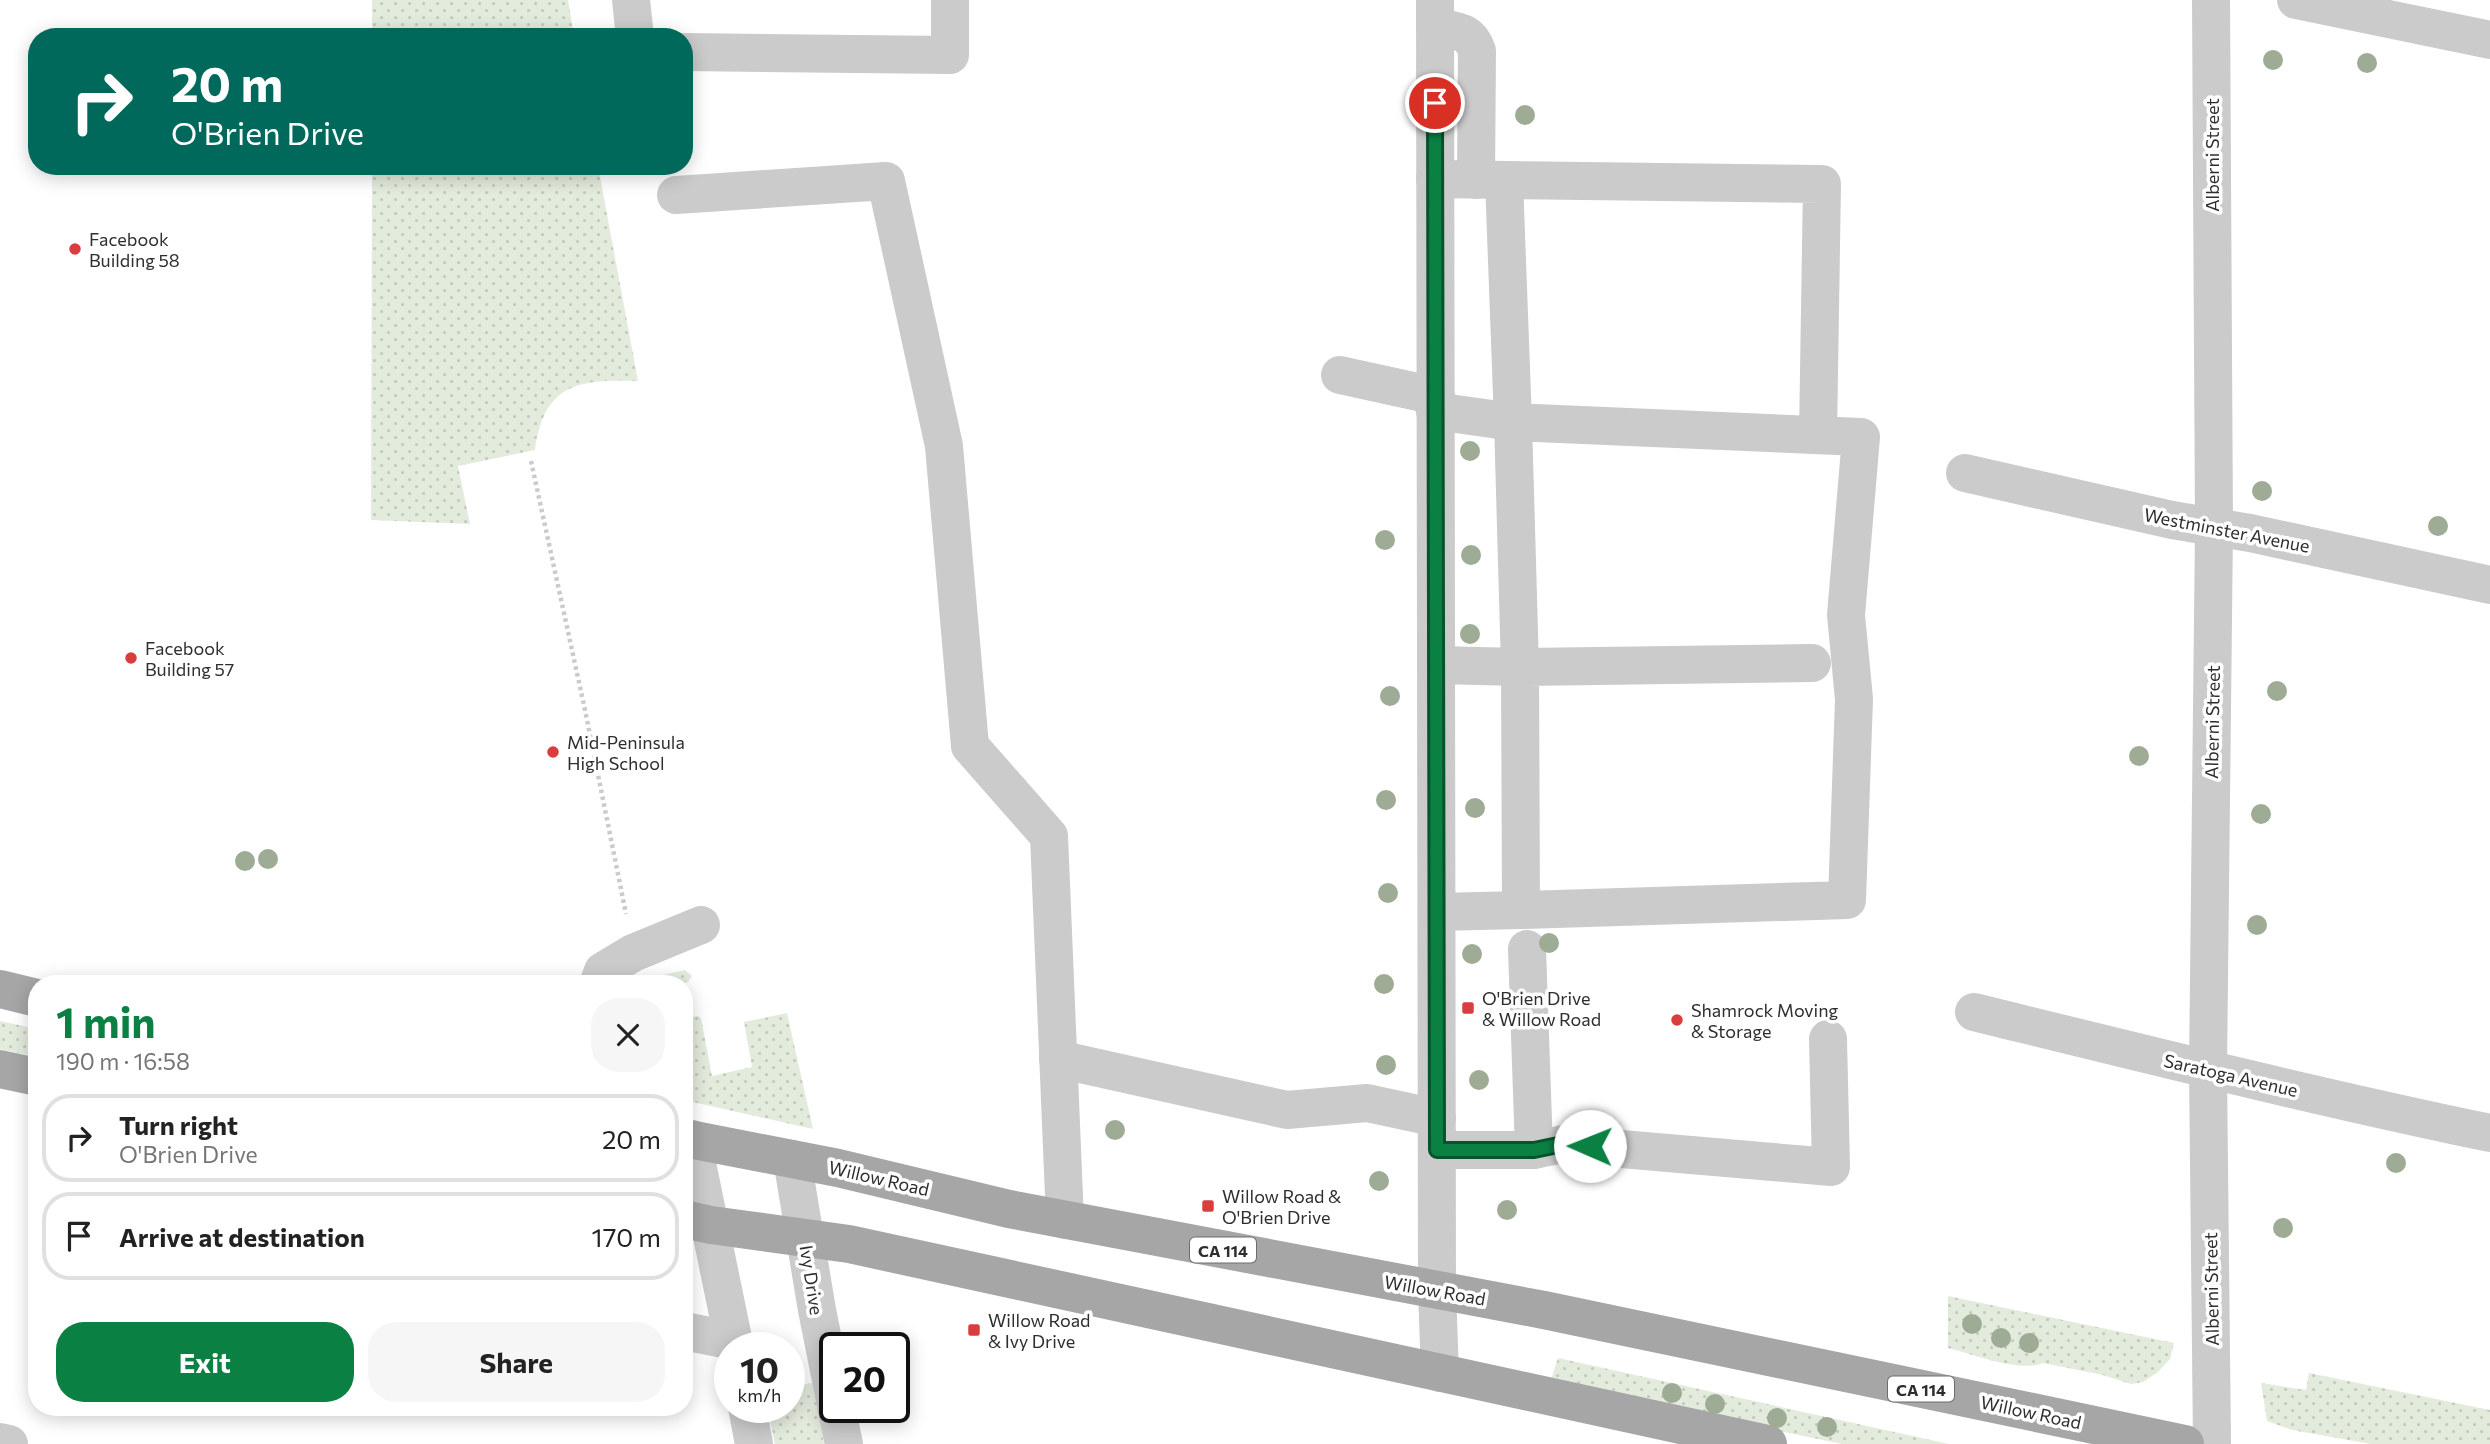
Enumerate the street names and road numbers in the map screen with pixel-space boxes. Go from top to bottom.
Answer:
street label: Alberni Street [2201,98,2223,212]
street label: Westminster Avenue [2142,503,2312,557]
street label: Alberni Street [2200,665,2224,779]
street label: Saratoga Avenue [2162,1049,2300,1101]
street label: Willow Road [827,1156,931,1200]
street label: Alberni Street [2199,1232,2223,1346]
road number: CA 114 [1190,1238,1256,1262]
street label: Ivy Drive [796,1243,828,1317]
street label: Willow Road [1383,1270,1487,1310]
road number: CA 114 [1888,1376,1954,1401]
street label: Willow Road [1979,1391,2083,1433]

